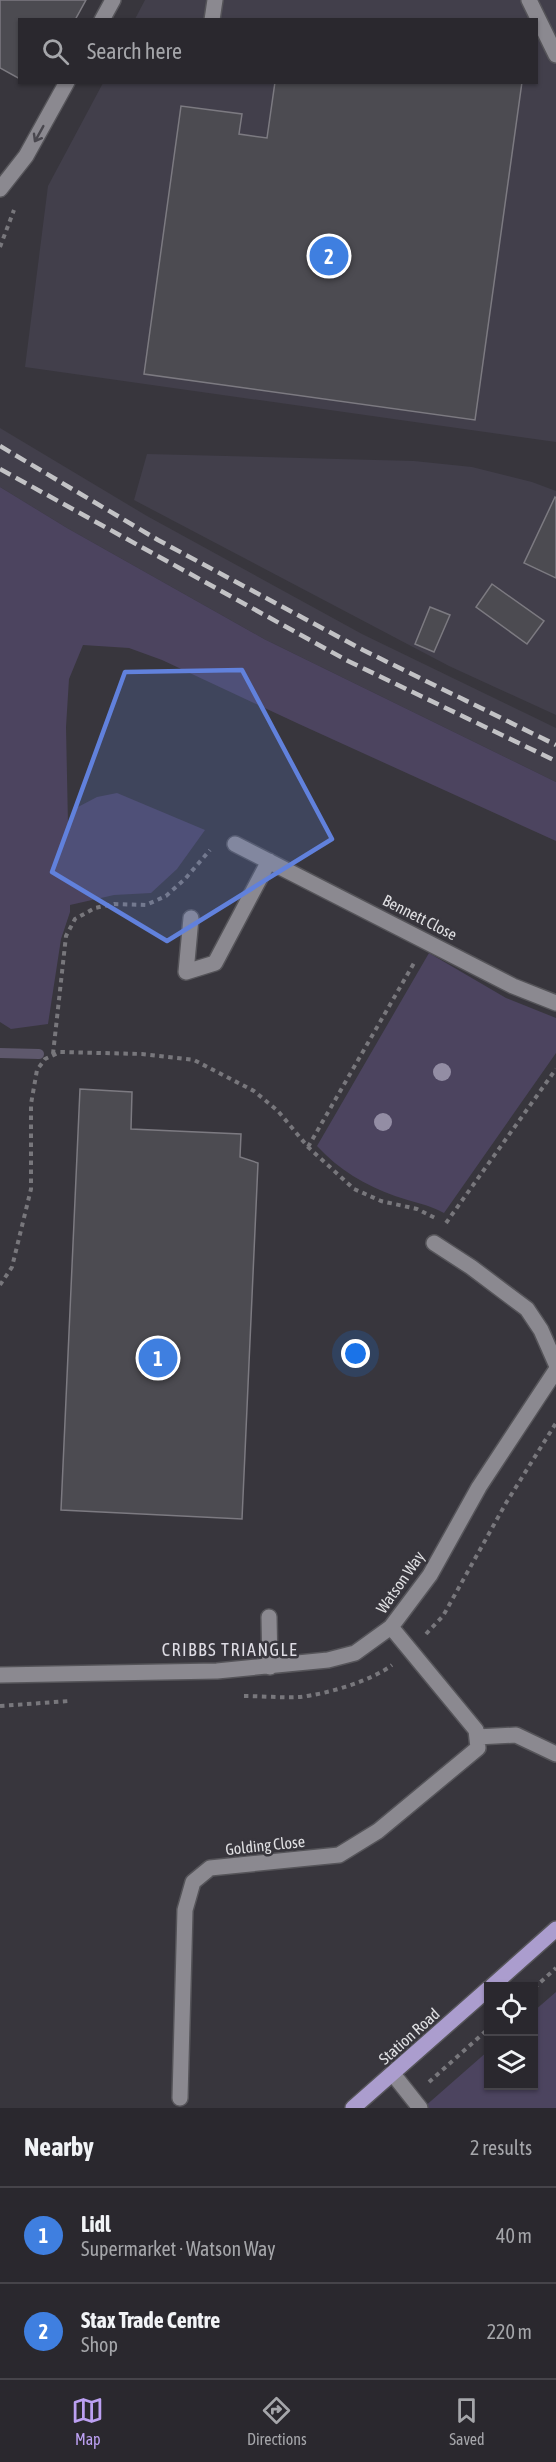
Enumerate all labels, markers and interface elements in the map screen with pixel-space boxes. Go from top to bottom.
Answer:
search box [18,18,538,84]
icon: search [39,35,72,68]
text: Search here [87,38,182,64]
one-way arrow [33,125,45,142]
pin: 2 [310,234,348,278]
street label: Bennett Close [380,891,460,943]
pin: 1 [138,1336,178,1380]
your location [341,1339,370,1368]
street label: Watson Way [372,1547,429,1617]
district label: CRIBBS TRIANGLE [162,1639,298,1660]
street label: Golding Close [224,1832,306,1859]
map controls [484,1982,538,2090]
button: locate [484,1982,538,2036]
street label: Station Road [375,2004,443,2068]
button: layers [484,2036,538,2090]
text: Nearby [24,2132,94,2162]
text: 2 results [470,2136,532,2159]
text: Lidl [81,2211,111,2237]
text: 1 [39,2224,48,2247]
text: 40 m [496,2224,532,2247]
text: Supermarket · Watson Way [81,2237,275,2260]
text: Stax Trade Centre [81,2307,220,2333]
text: 2 [39,2320,48,2343]
text: 220 m [487,2320,532,2343]
text: Shop [81,2333,118,2356]
tab: Map [71,2394,104,2448]
tab: Directions [247,2394,307,2448]
tab: Saved [449,2394,485,2448]

